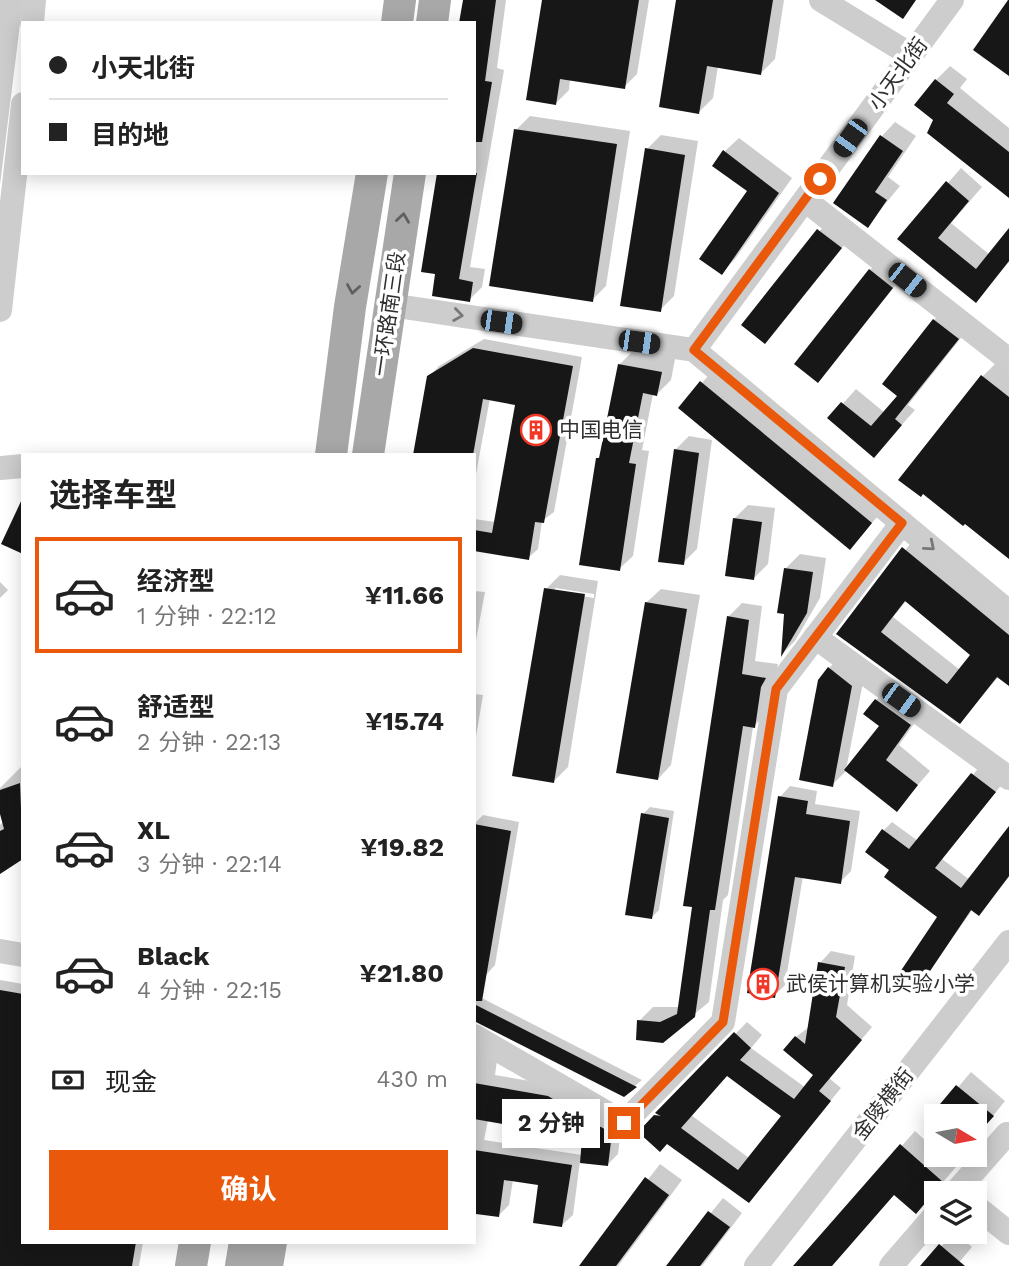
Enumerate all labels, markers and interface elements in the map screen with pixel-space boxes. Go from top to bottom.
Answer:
street label: 小天北街 [863,32,932,115]
text: 小天北街 [91,53,195,83]
car [830,115,871,161]
text: 目的地 [91,120,169,150]
route start [804,163,836,195]
one-way arrow [395,212,410,224]
street label: 一环路南三段 [367,250,410,378]
car [884,259,931,301]
one-way arrow [346,283,361,295]
one-way arrow [452,307,463,322]
car [479,309,524,335]
car [617,329,662,355]
building icon: 中国电信 [519,413,553,447]
place label: 中国电信 [559,417,643,442]
text: 选择车型 [49,476,177,514]
one-way arrow [923,538,935,551]
icon: car [53,564,116,627]
text: 经济型 [137,566,215,596]
text: ¥11.66 [365,580,444,610]
text: 1 分钟 · 22:12 [137,603,277,630]
car [878,679,925,721]
icon: car [53,690,116,753]
text: 舒适型 [137,692,215,722]
text: ¥15.74 [365,706,444,736]
text: 2 分钟 · 22:13 [137,729,281,756]
text: XL [137,815,170,845]
icon: car [53,816,116,879]
text: ¥19.82 [360,832,444,862]
text: 3 分钟 · 22:14 [137,851,282,878]
text: Black [137,941,209,971]
icon: car [53,942,116,1005]
text: ¥21.80 [359,958,444,988]
building icon: 武侯计算机实验小学 [746,967,780,1001]
place label: 武侯计算机实验小学 [786,971,975,996]
text: 4 分钟 · 22:15 [137,977,282,1004]
icon: cash [49,1061,87,1099]
street label: 金陵横街 [847,1063,918,1144]
text: 430 m [376,1066,448,1093]
text: 现金 [105,1067,157,1097]
callout: 2 分钟 [502,1098,600,1148]
north arrow [924,1104,987,1167]
map controls [924,1104,987,1244]
route end [608,1107,640,1139]
text: 2 分钟 [518,1110,584,1137]
button: 确认 [49,1150,448,1230]
button: layers [924,1181,987,1244]

